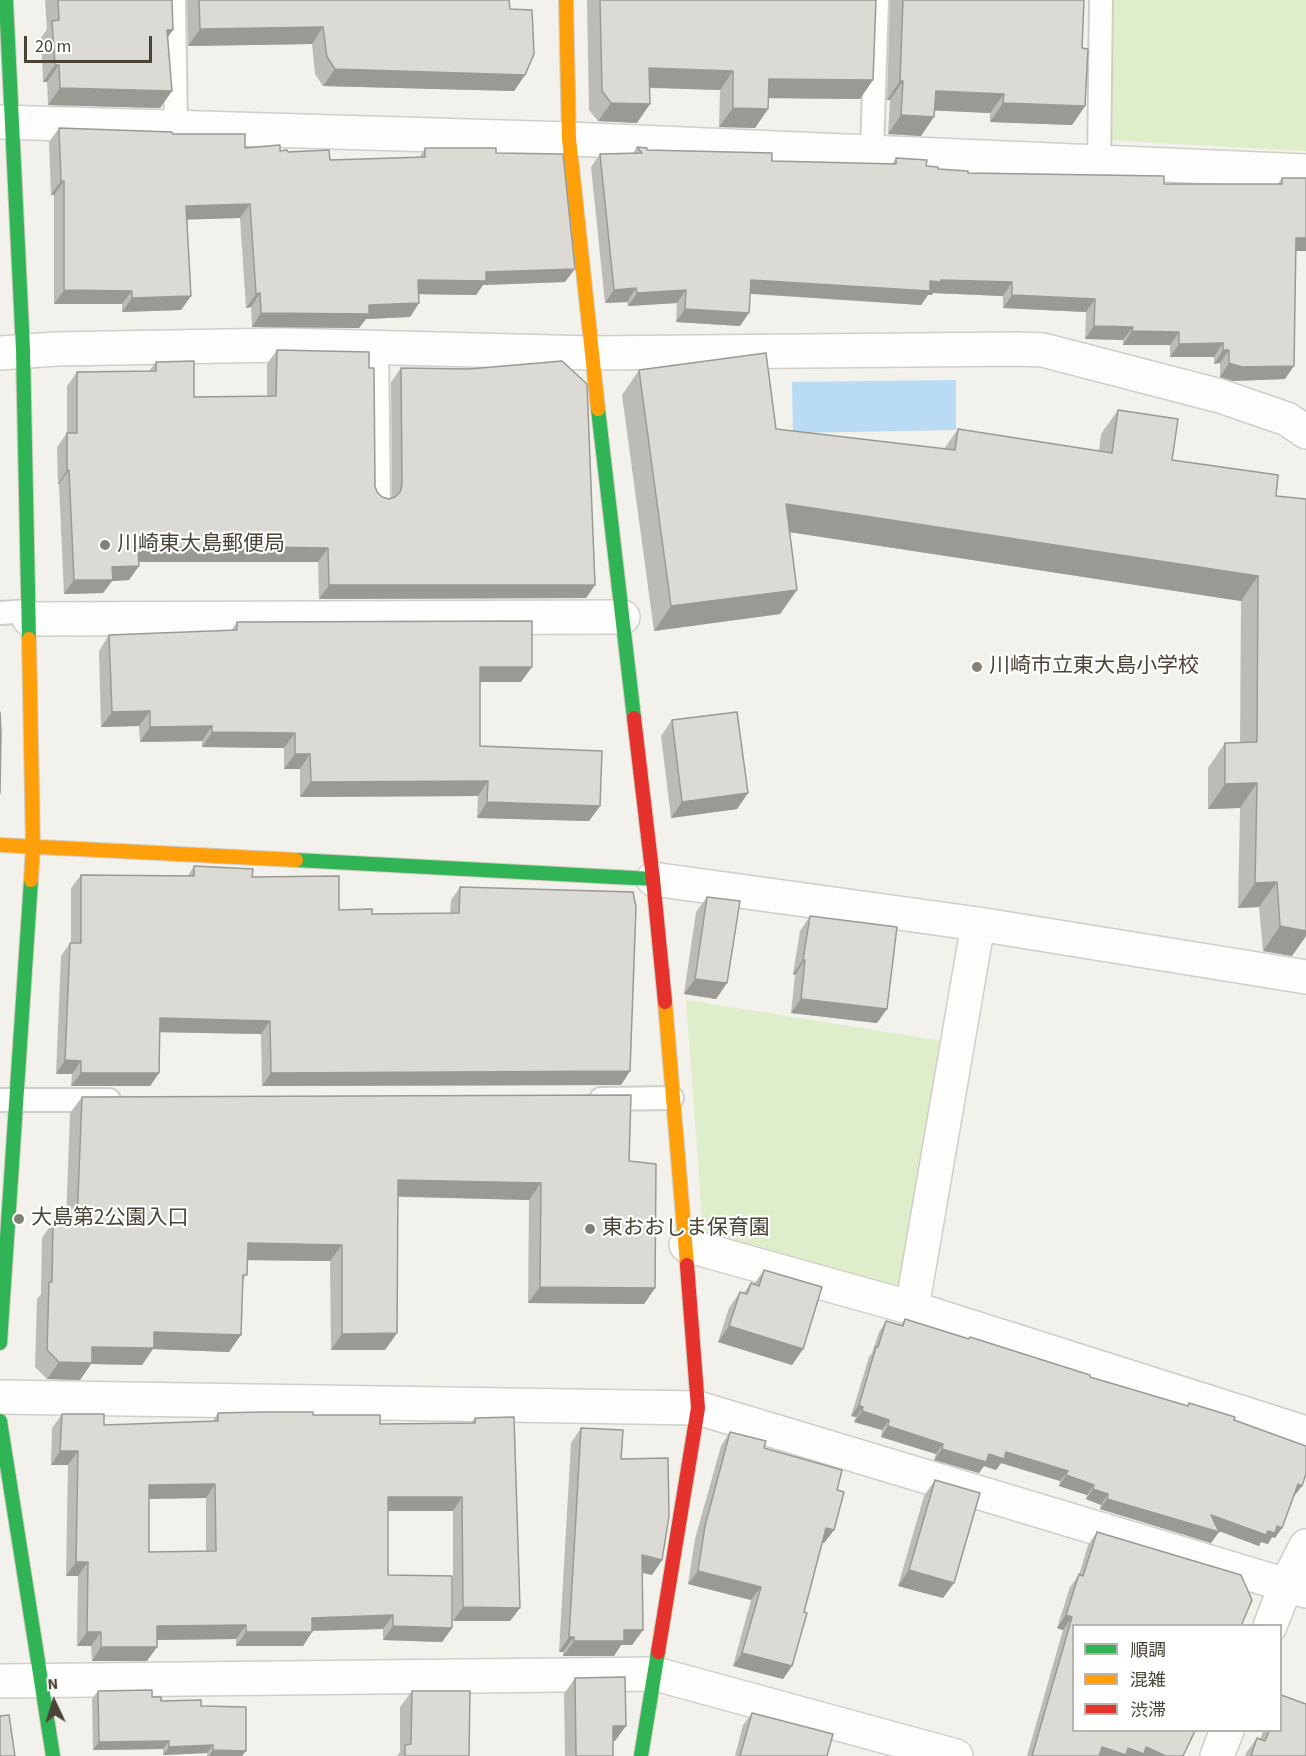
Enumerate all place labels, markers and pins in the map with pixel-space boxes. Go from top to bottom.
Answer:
place label: 川崎東大島郵便局 [117,532,285,558]
marker: 川崎東大島郵便局 [98,538,112,552]
place label: 川崎市立東大島小学校 [989,654,1199,680]
marker: 川崎市立東大島小学校 [970,660,984,674]
place label: 大島第2公園入口 [31,1206,188,1232]
marker: 大島第2公園入口 [12,1212,26,1226]
place label: 東おおしま保育園 [602,1216,770,1242]
marker: 東おおしま保育園 [583,1222,597,1236]

